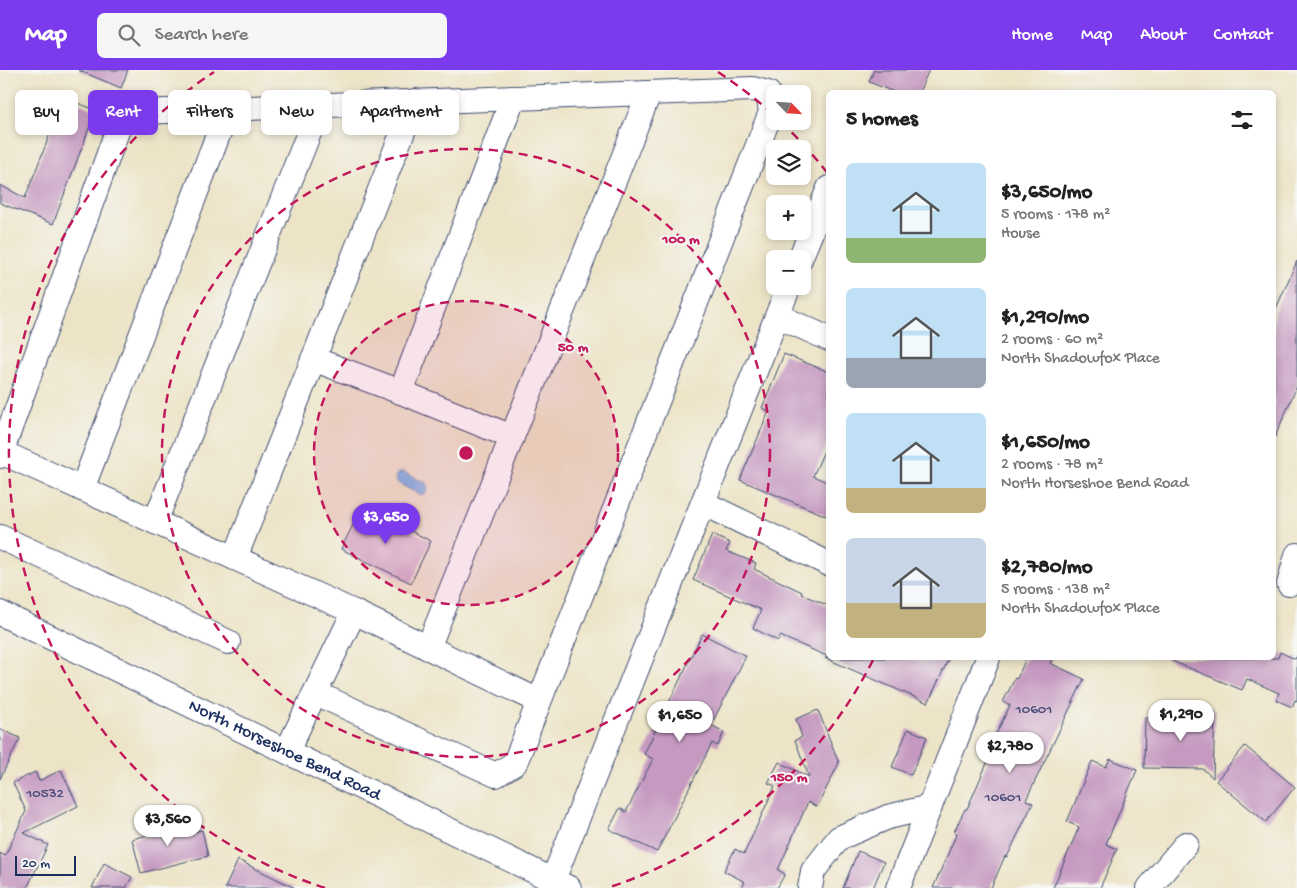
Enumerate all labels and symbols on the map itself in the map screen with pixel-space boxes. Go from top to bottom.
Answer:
north arrow [766,85,811,130]
text: 100 m [661,231,700,249]
text: 50 m [558,339,589,357]
centre of rings [457,444,475,462]
pin: $3,650 [345,502,427,545]
street label: North Horseshoe Bend Road [185,695,385,807]
pin: $1,650 [639,700,721,743]
pin: $1,290 [1140,700,1222,742]
house number: 10601 [1015,701,1052,719]
pin: $2,780 [969,732,1051,774]
text: 150 m [770,769,808,787]
house number: 10532 [25,785,64,803]
house number: 10601 [984,789,1021,807]
pin: $3,560 [127,804,209,847]
scale bar [15,853,76,876]

